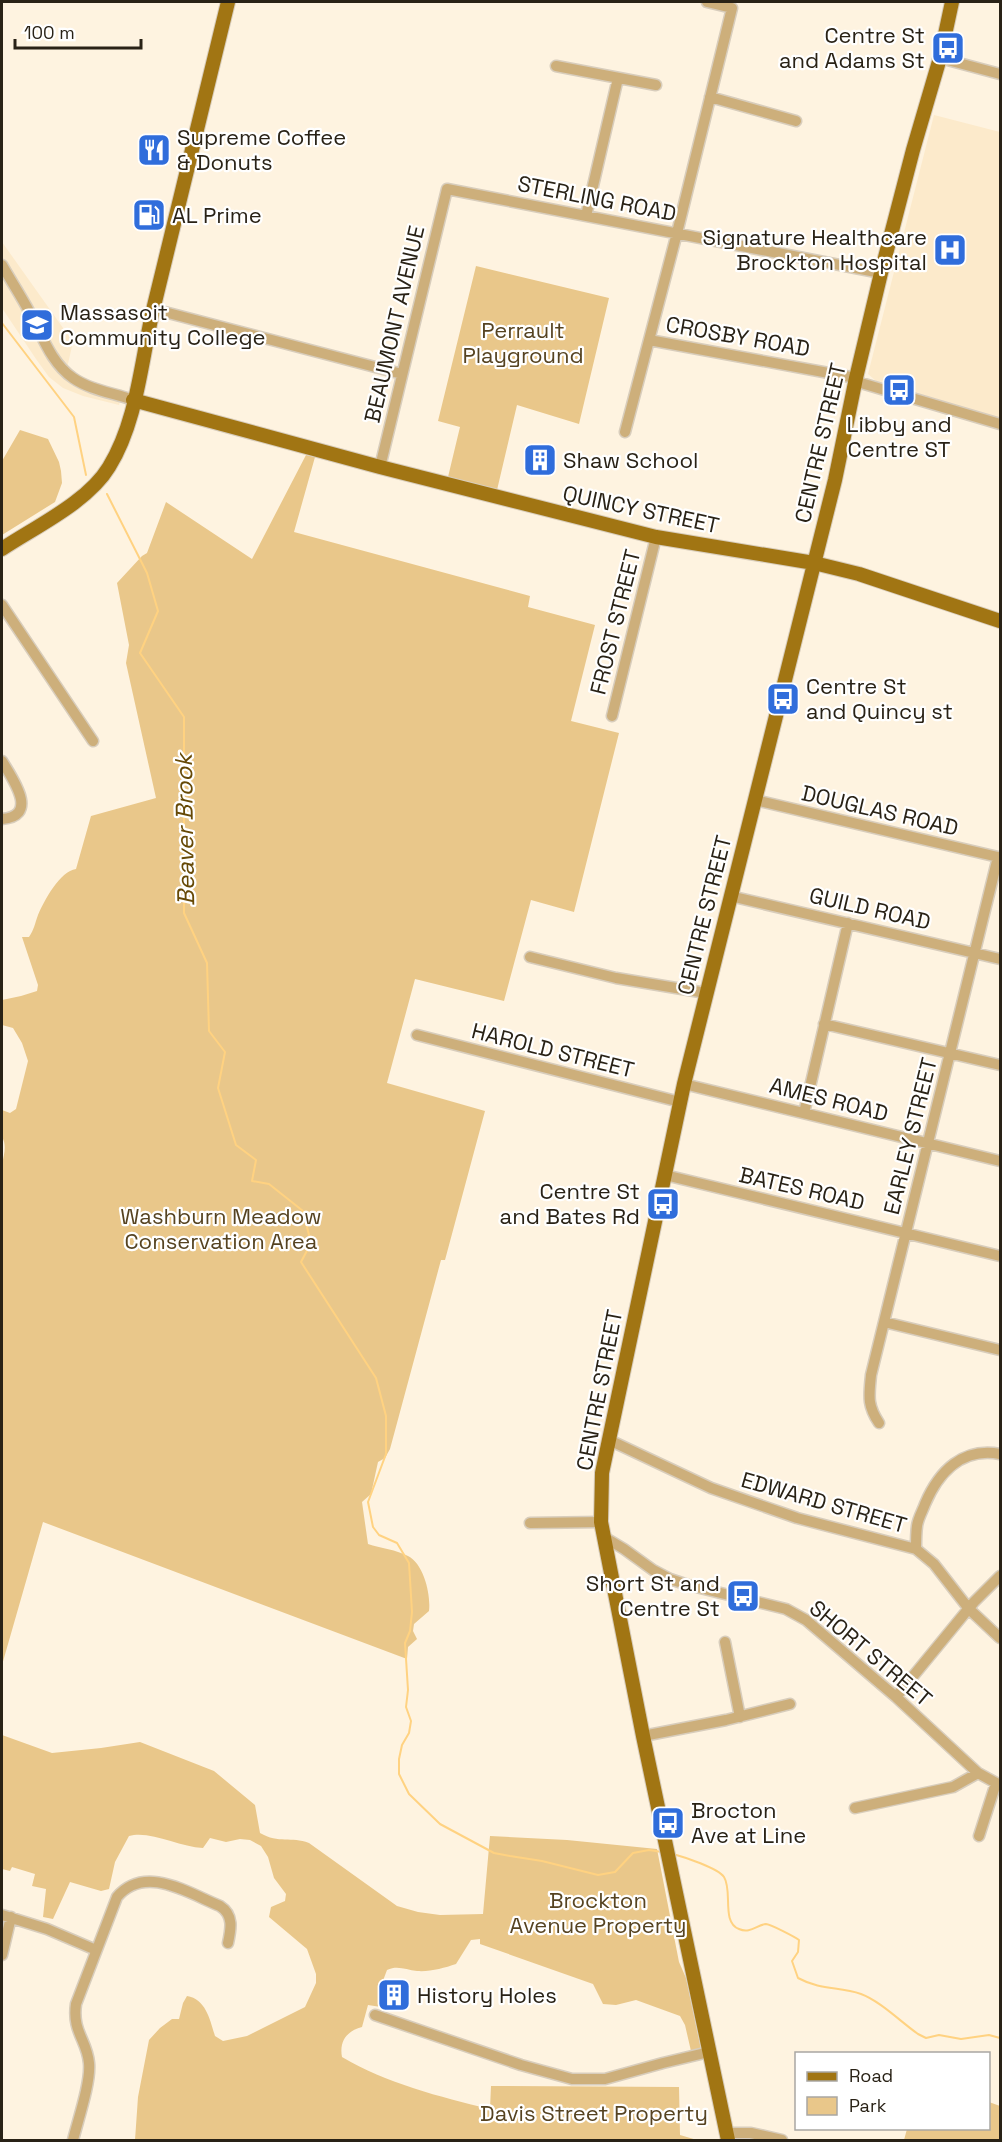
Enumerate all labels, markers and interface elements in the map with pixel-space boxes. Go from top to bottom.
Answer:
scale bar [15,12,141,50]
text: 100 m [24,21,75,44]
place label: Centre St and Adams St [779,21,925,74]
bus stop icon: Centre St and Adams St [930,30,966,66]
place label: Supreme Coffee & Donuts [177,123,346,176]
restaurant icon: Supreme Coffee & Donuts [136,132,172,168]
street label: STERLING ROAD [515,169,679,227]
fuel station icon: AL Prime [131,197,167,233]
place label: AL Prime [172,201,262,229]
street label: BEAUMONT AVENUE [358,223,430,425]
place label: Signature Healthcare Brockton Hospital [703,223,927,276]
hospital icon: Signature Healthcare Brockton Hospital [932,232,968,268]
place label: Massasoit Community College [60,298,266,351]
school or university icon: Massasoit Community College [19,307,55,343]
street label: CROSBY ROAD [664,310,812,362]
park label: Perrault Playground [462,316,584,369]
street label: CENTRE STREET [788,360,852,526]
bus stop icon: Libby and Centre ST [881,372,917,408]
place label: Libby and Centre ST [846,410,952,463]
building icon: Shaw School [522,442,558,478]
place label: Shaw School [563,446,698,474]
street label: QUINCY STREET [560,479,722,539]
street label: FROST STREET [583,546,647,698]
place label: Centre St and Quincy st [806,672,953,725]
bus stop icon: Centre St and Quincy st [765,681,801,717]
water label: Beaver Brook [168,751,201,906]
street label: DOUGLAS ROAD [799,778,961,842]
street label: CENTRE STREET [671,832,737,998]
street label: GUILD ROAD [807,880,933,936]
street label: HAROLD STREET [469,1016,637,1084]
street label: EARLEY STREET [877,1055,943,1217]
street label: AMES ROAD [767,1071,891,1127]
street label: BATES ROAD [737,1160,867,1216]
place label: Centre St and Bates Rd [500,1177,640,1230]
bus stop icon: Centre St and Bates Rd [645,1186,681,1222]
park label: Washburn Meadow Conservation Area [120,1202,322,1255]
street label: CENTRE STREET [570,1307,628,1473]
street label: EDWARD STREET [738,1465,910,1539]
place label: Short St and Centre St [586,1569,720,1622]
bus stop icon: Short St and Centre St [725,1578,761,1614]
street label: SHORT STREET [804,1594,938,1713]
place label: Brocton Ave at Line [691,1796,806,1849]
bus stop icon: Brocton Ave at Line [650,1805,686,1841]
park label: Brockton Avenue Property [509,1886,687,1939]
building icon: History Holes [376,1977,412,2013]
place label: History Holes [417,1981,557,2009]
legend [795,2052,990,2130]
text: Road [849,2064,893,2087]
text: Park [849,2094,887,2117]
park label: Davis Street Property [480,2099,708,2127]

